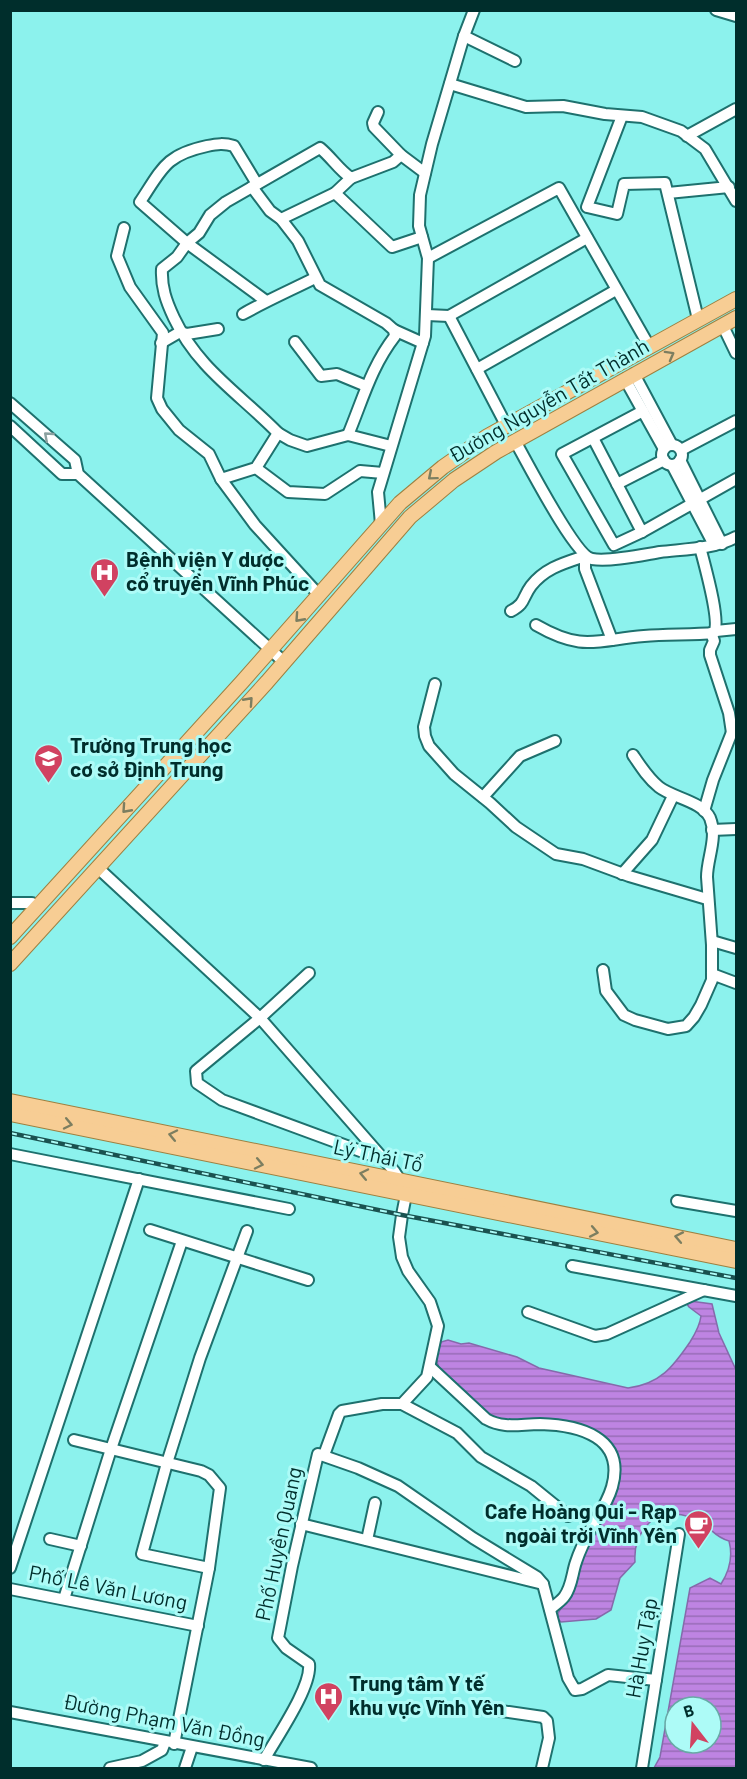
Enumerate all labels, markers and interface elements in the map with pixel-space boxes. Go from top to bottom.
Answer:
street label: Đường Nguyễn Tất Thành [444,332,653,467]
one-way arrow [664,351,674,362]
one-way arrow [45,432,55,443]
one-way arrow [428,468,439,479]
place label: Bệnh viện Y dược cổ truyền Vĩnh Phúc [126,546,309,595]
hospital icon: Bệnh viện Y dược cổ truyền Vĩnh Phúc [89,556,121,598]
one-way arrow [295,611,306,621]
one-way arrow [242,698,253,708]
place label: Trường Trung học cơ sở Định Trung [70,732,232,781]
school or university icon: Trường Trung học cơ sở Định Trung [33,742,65,784]
one-way arrow [122,802,133,813]
one-way arrow [63,1117,73,1130]
one-way arrow [169,1129,179,1142]
street label: Lý Thái Tổ [331,1133,425,1176]
one-way arrow [254,1157,264,1170]
one-way arrow [360,1168,370,1181]
one-way arrow [589,1225,599,1238]
one-way arrow [674,1231,684,1244]
street label: Phố Huyền Quang [249,1464,306,1623]
place label: Cafe Hoàng Qui - Rạp ngoài trời Vĩnh Yên [485,1498,677,1547]
cafe icon: Cafe Hoàng Qui - Rạp ngoài trời Vĩnh Yên [682,1508,714,1550]
street label: Phố Lê Văn Lương [27,1559,190,1614]
street label: Hà Huy Tập [619,1596,662,1700]
place label: Trung tâm Y tế khu vực Vĩnh Yên [349,1670,505,1719]
hospital icon: Trung tâm Y tế khu vực Vĩnh Yên [312,1680,344,1722]
street label: Đường Phạm Văn Đồng [61,1688,267,1751]
north arrow [663,1695,723,1755]
text: B [681,1700,696,1721]

